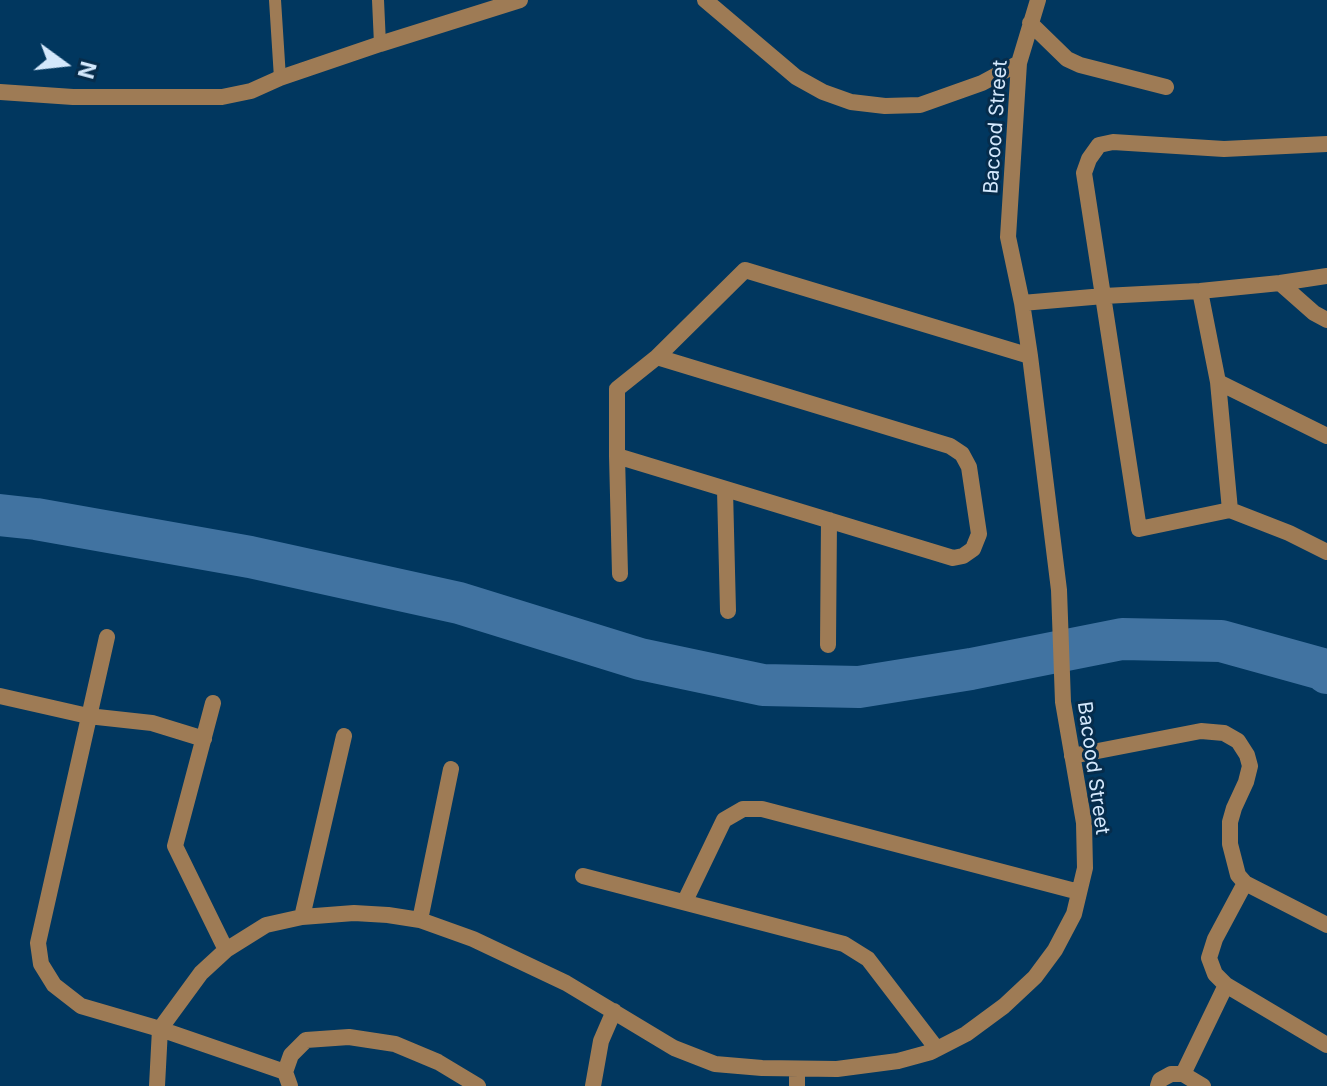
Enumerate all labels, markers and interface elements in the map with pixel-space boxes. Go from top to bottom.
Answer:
north arrow [24,24,104,104]
text: N [72,59,102,82]
street label: Bacood Street [979,59,1013,195]
street label: Bacood Street [1072,700,1114,836]

